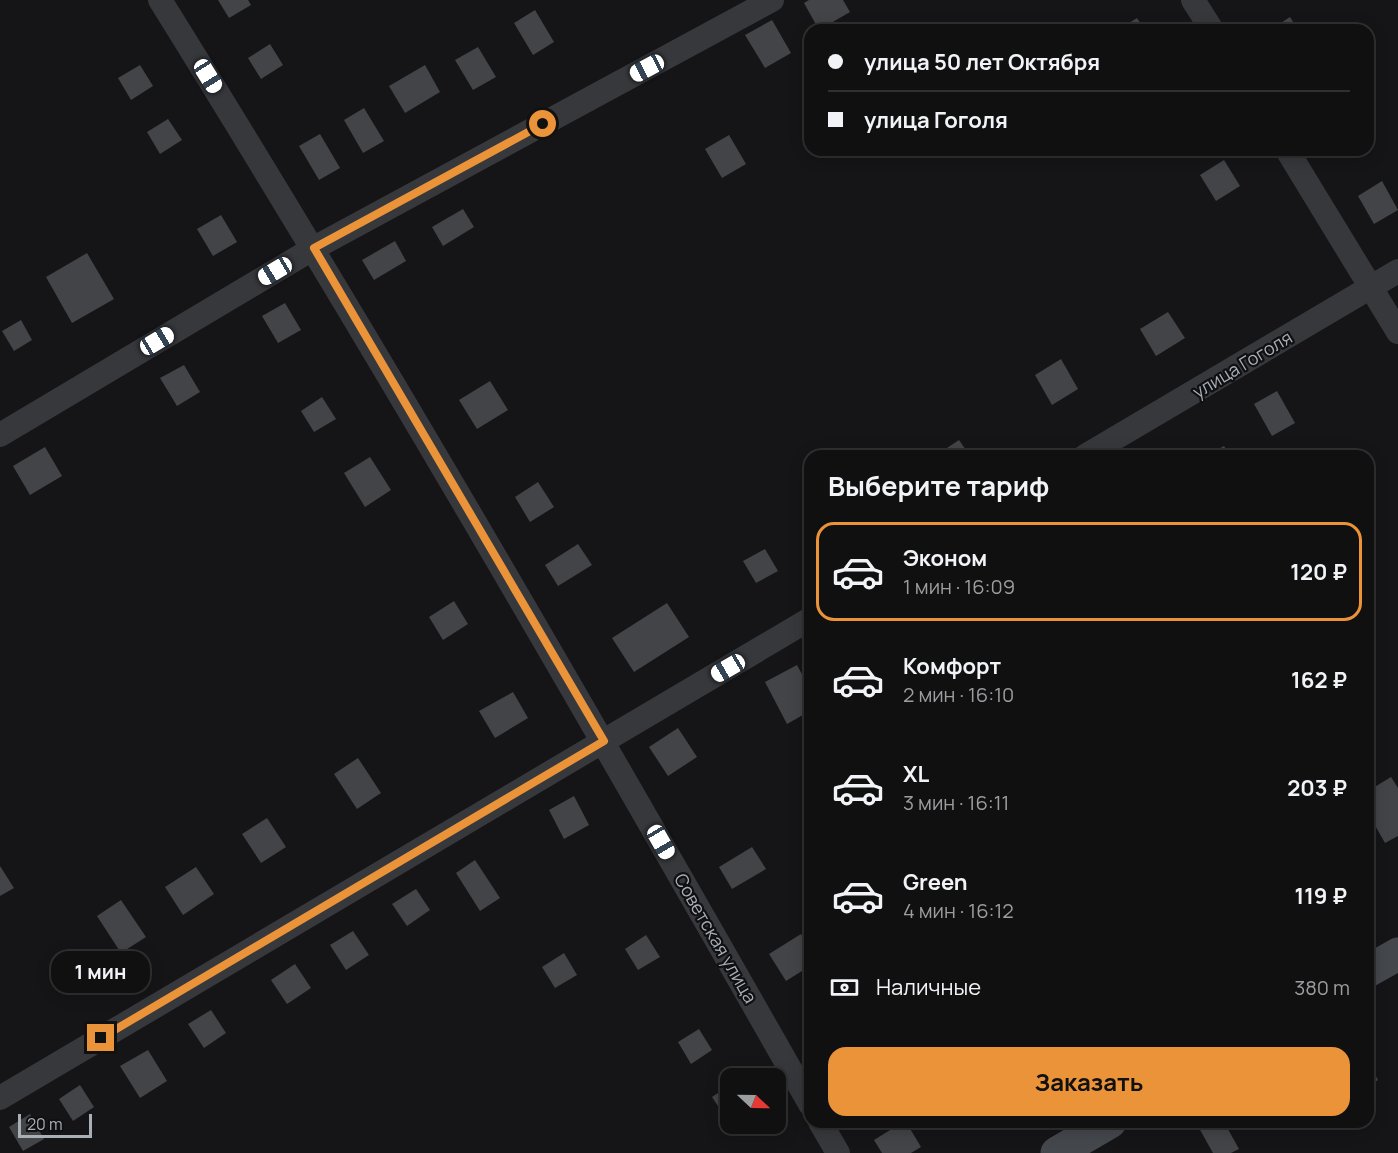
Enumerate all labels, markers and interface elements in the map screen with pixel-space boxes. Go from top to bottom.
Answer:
text: улица 50 лет Октября [864,47,1100,77]
car [627,52,667,84]
car [191,56,225,96]
text: улица Гоголя [864,105,1008,135]
route start [529,110,556,137]
car [255,254,295,288]
car [137,324,177,358]
street label: улица Гоголя [1188,325,1296,403]
text: Выберите тариф [828,467,1049,504]
text: Эконом [903,543,987,573]
icon: car [831,545,885,599]
text: 120 ₽ [1290,557,1347,587]
text: 1 мин · 16:09 [903,573,1015,600]
car [708,651,748,685]
text: Комфорт [903,651,1001,681]
icon: car [831,653,885,707]
text: 162 ₽ [1291,665,1347,695]
text: 2 мин · 16:10 [903,681,1014,708]
text: XL [903,759,929,789]
icon: car [831,761,885,815]
text: 203 ₽ [1287,773,1347,803]
text: 3 мин · 16:11 [903,789,1009,816]
car [644,822,678,862]
text: Green [903,867,968,897]
street label: Советская улица [669,869,763,1007]
icon: car [831,869,885,923]
text: 119 ₽ [1295,881,1347,911]
text: 4 мин · 16:12 [903,897,1014,924]
callout: 1 мин [51,951,150,993]
text: 1 мин [75,958,126,985]
icon: cash [828,971,861,1004]
text: Наличные [876,972,981,1002]
text: 380 m [1294,974,1350,1001]
route end [87,1024,114,1051]
button: Заказать [828,1047,1350,1116]
north arrow [720,1068,786,1134]
map controls [720,1068,786,1134]
scale bar [18,1111,92,1138]
text: 20 m [27,1113,63,1135]

